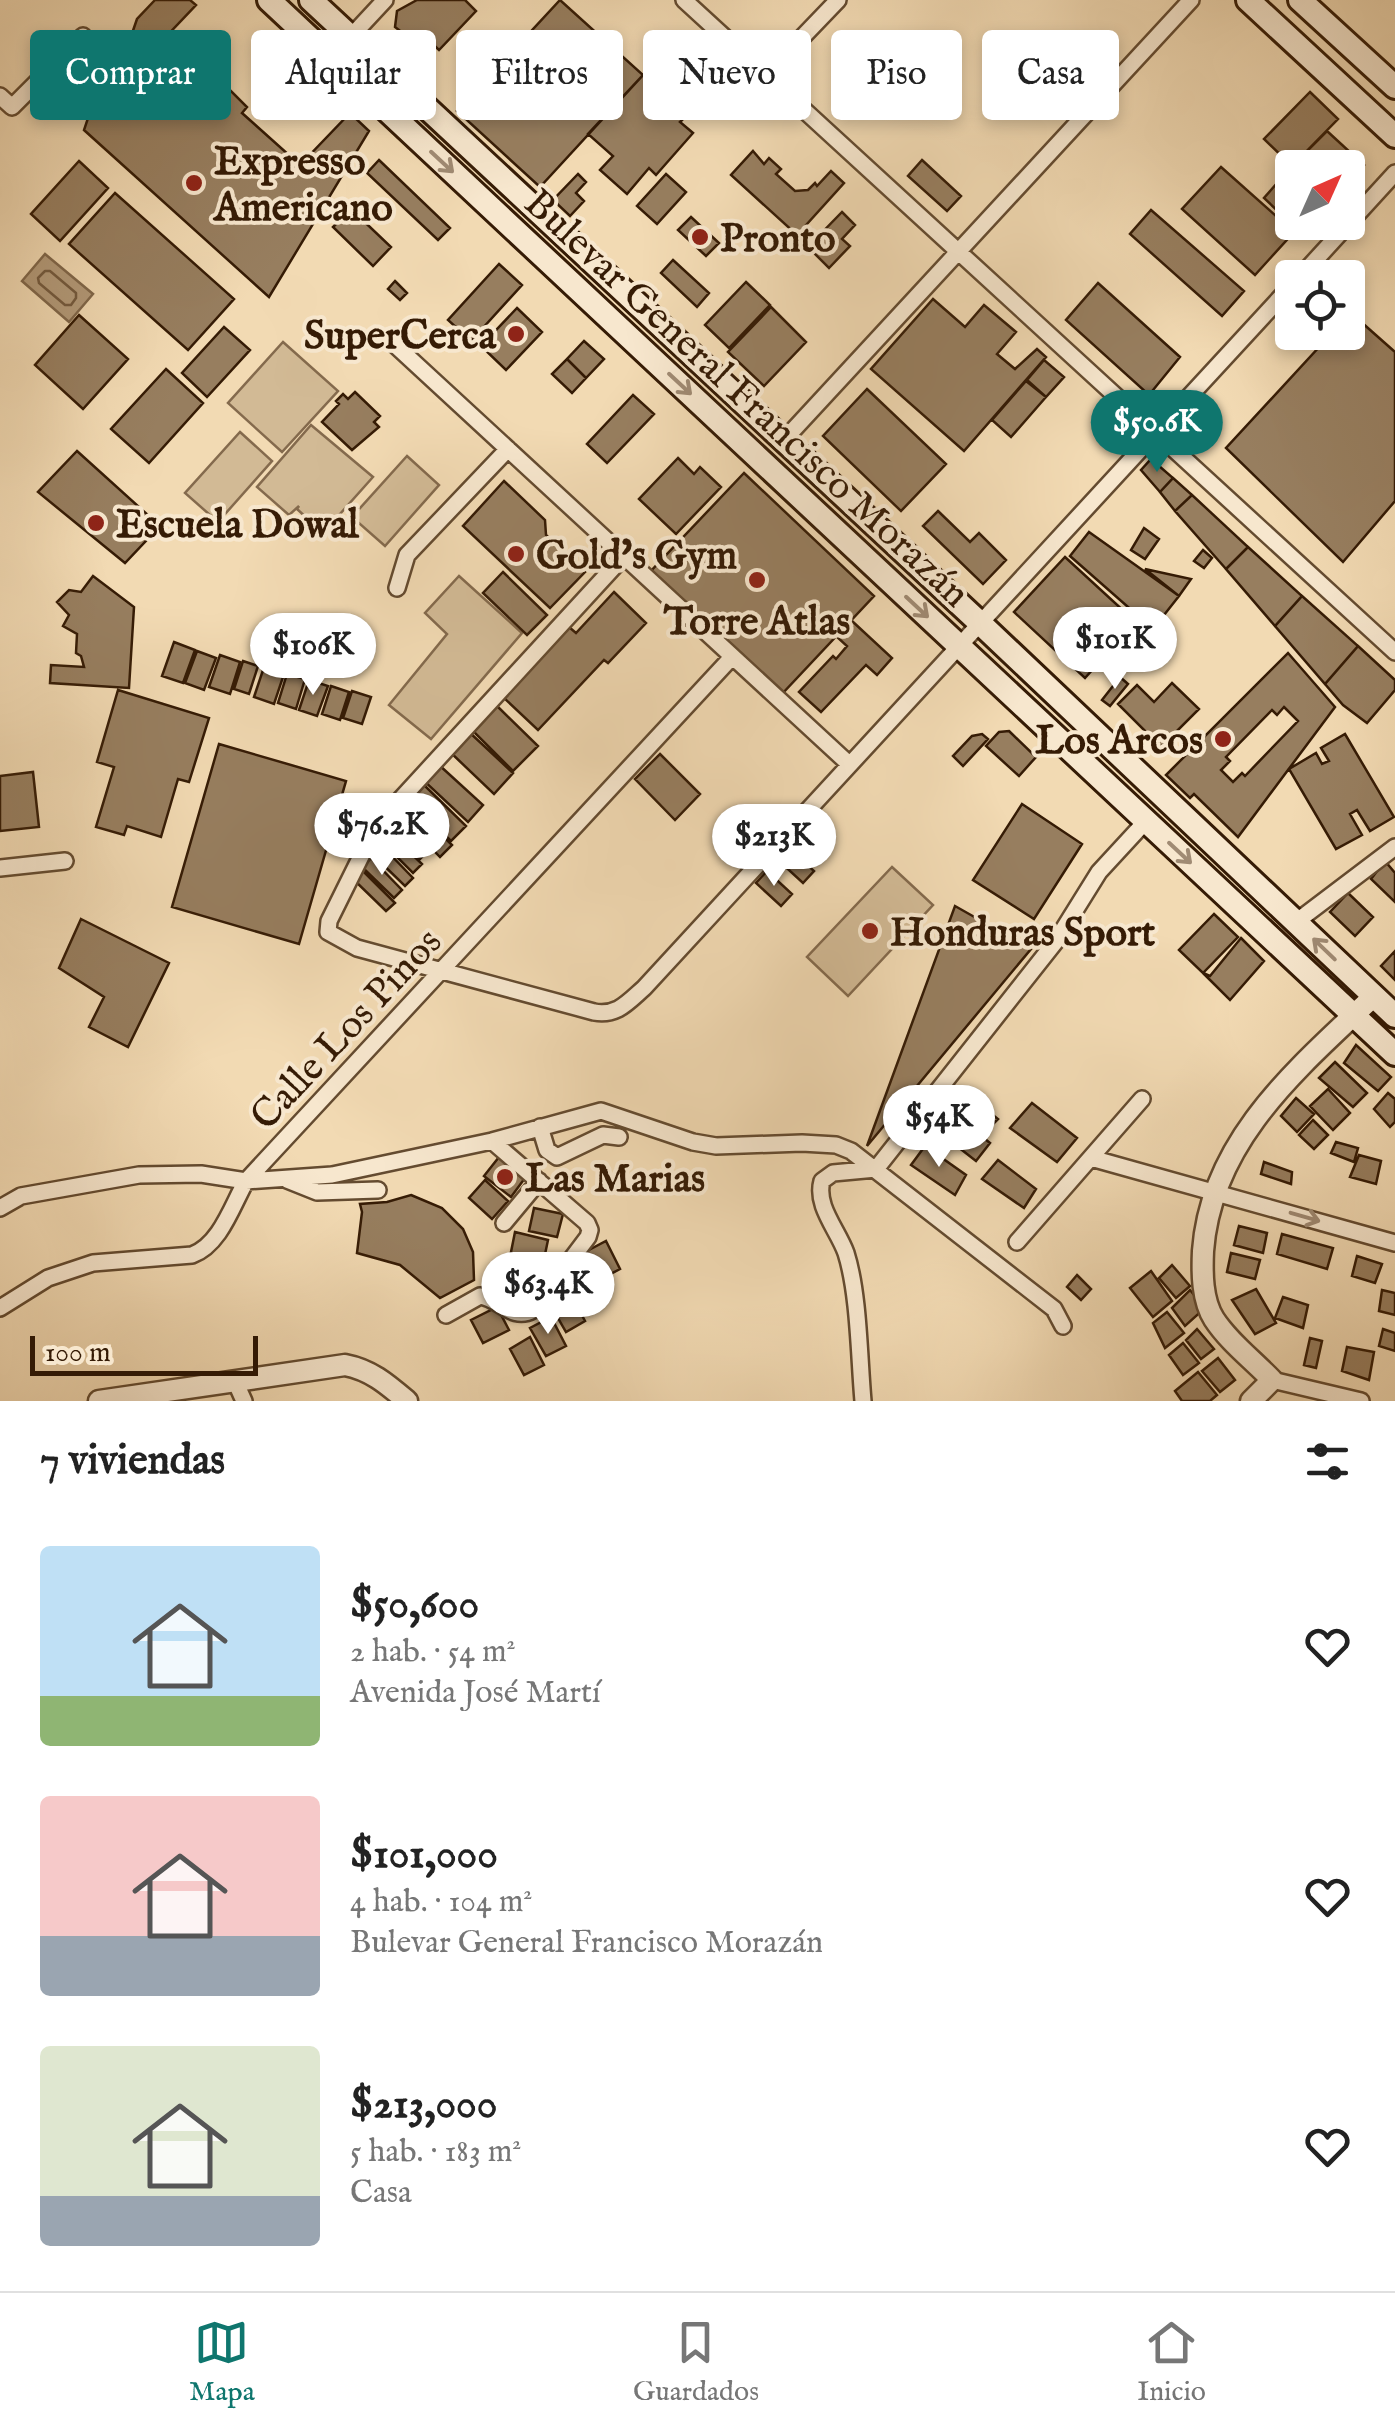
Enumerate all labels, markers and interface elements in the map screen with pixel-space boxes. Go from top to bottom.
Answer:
chip: Comprar [30,30,231,120]
chip: Alquilar [251,30,436,120]
chip: Filtros [456,30,623,120]
chip: Nuevo [643,30,811,120]
chip: Piso [831,30,962,120]
chip: Casa [982,30,1119,120]
place label: Expresso Americano [212,138,393,235]
one-way arrow [430,150,454,174]
north arrow [1275,150,1365,240]
map controls [1275,150,1365,350]
marker: Expresso Americano [183,172,205,194]
street label: Bulevar General Francisco Morazán [512,179,979,620]
place label: Pronto [720,215,836,266]
marker: Pronto [689,226,711,248]
button: locate [1275,260,1365,350]
place label: SuperCerca [304,312,497,363]
marker: SuperCerca [505,323,527,345]
one-way arrow [667,372,691,396]
pin: $50.6K [1076,390,1238,475]
text: $50.6K [1113,402,1201,443]
place label: Escuela Dowal [116,501,360,552]
marker: Escuela Dowal [85,512,107,534]
place label: Gold's Gym [536,532,737,583]
marker: Gold's Gym [505,543,527,565]
marker: Torre Atlas [746,569,768,591]
one-way arrow [904,595,929,618]
place label: Torre Atlas [663,598,850,649]
pin: $101K [1045,607,1185,692]
pin: $106K [243,613,383,698]
text: $101K [1075,619,1155,660]
text: $106K [272,625,354,666]
place label: Los Arcos [1035,717,1203,768]
marker: Los Arcos [1212,728,1234,750]
pin: $76.2K [301,793,463,878]
pin: $213K [704,804,844,889]
text: $76.2K [336,805,428,846]
text: $213K [734,816,814,857]
one-way arrow [1167,841,1191,865]
place label: Honduras Sport [890,909,1156,960]
street label: Calle Los Pinos [241,918,454,1142]
marker: Honduras Sport [859,920,881,942]
one-way arrow [1313,937,1337,961]
pin: $54K [880,1085,998,1170]
text: $54K [905,1097,973,1138]
place label: Las Marias [525,1155,705,1206]
marker: Las Marias [494,1166,516,1188]
one-way arrow [1289,1209,1320,1227]
pin: $63.4K [467,1252,629,1337]
text: $63.4K [503,1264,593,1305]
scale bar [30,1331,258,1376]
text: 100 m [45,1336,111,1371]
icon: filters [1300,1434,1355,1489]
text: 7 viviendas [40,1435,225,1488]
text: $50,600 [350,1579,479,1632]
icon: home [120,1586,240,1706]
icon: heart [1300,1619,1355,1674]
text: 2 hab. · 54 m² [350,1632,516,1673]
text: Avenida José Martí [350,1673,601,1714]
text: $101,000 [350,1829,498,1882]
icon: home [120,1836,240,1956]
icon: heart [1300,1869,1355,1924]
text: 4 hab. · 104 m² [350,1882,532,1923]
text: Bulevar General Francisco Morazán [350,1923,823,1964]
text: $213,000 [350,2079,497,2132]
icon: home [120,2086,240,2206]
icon: heart [1300,2119,1355,2174]
text: 5 hab. · 183 m² [350,2132,521,2173]
text: Casa [350,2173,412,2214]
tab: Mapa [189,2315,255,2410]
tab: Guardados [633,2315,759,2410]
tab: Inicio [1137,2315,1206,2410]

